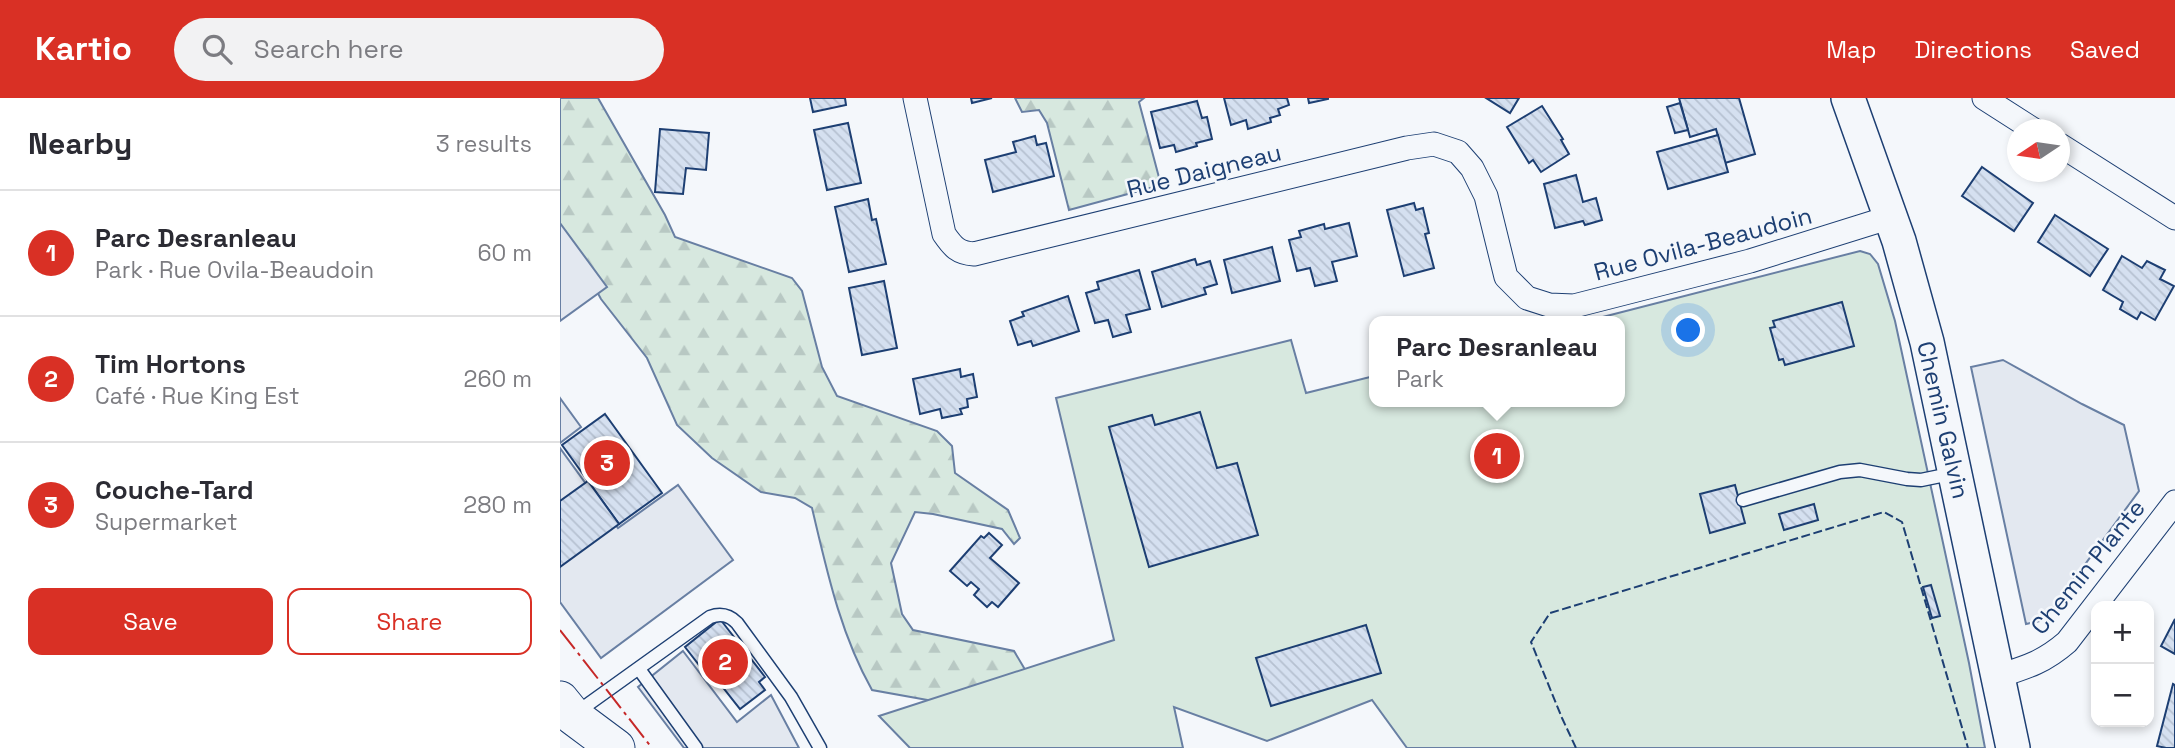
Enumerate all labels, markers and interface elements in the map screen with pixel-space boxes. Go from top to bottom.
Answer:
search box [174,18,664,81]
text: Kartio [35,28,132,70]
icon: search [198,30,236,68]
text: Search here [254,32,404,66]
text: Map [1826,34,1876,65]
text: Directions [1914,34,2032,65]
text: Saved [2070,34,2140,65]
north arrow [2007,119,2070,182]
text: Nearby [28,124,132,163]
text: 3 results [436,129,532,159]
street label: Rue Daigneau [1123,136,1284,205]
street label: Rue Ovila-Beaudoin [1590,199,1815,288]
text: Parc Desranleau [95,221,297,255]
text: 1 [46,238,56,268]
text: 60 m [477,238,532,268]
text: Park · Rue Ovila-Beaudoin [95,255,374,285]
your location [1671,313,1705,347]
popup [1369,316,1625,407]
text: Parc Desranleau [1396,330,1598,364]
street label: Chemin Galvin [1910,338,1977,502]
text: Tim Hortons [95,347,246,381]
text: 2 [44,364,58,394]
text: 260 m [464,364,532,394]
text: Park [1396,364,1444,394]
text: Café · Rue King Est [95,381,300,411]
pin: 1 [1474,430,1520,482]
pin: 3 [584,437,630,489]
text: Couche-Tard [95,473,254,507]
text: 3 [44,490,58,520]
text: 280 m [463,490,532,520]
street label: Chemin Plante [2024,493,2152,641]
text: Supermarket [95,507,237,537]
button: Save [28,588,273,655]
button: Share [287,588,532,655]
map controls [2091,601,2154,727]
button: + [2091,601,2154,664]
pin: 2 [702,636,748,688]
button: − [2091,664,2154,727]

